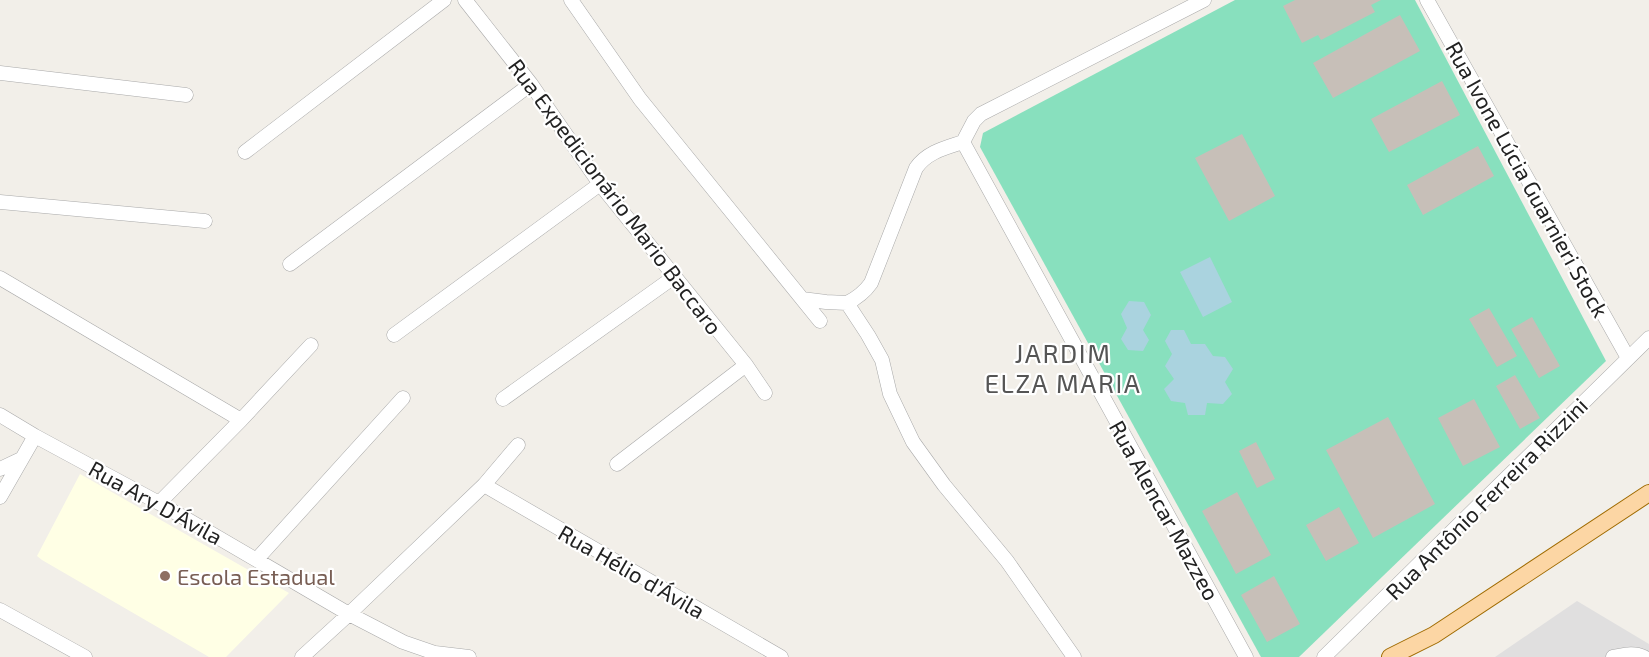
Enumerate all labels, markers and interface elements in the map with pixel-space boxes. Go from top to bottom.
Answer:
street label: Rua Ivone Lúcia Guarnieri Stock [1441,37,1615,321]
street label: Rua Expedicionário Mario Baccaro [504,53,728,339]
district label: JARDIM ELZA MARIA [984,337,1142,398]
street label: Rua Antônio Ferreira Rizzini [1380,392,1592,604]
street label: Rua Alencar Mazzeo [1105,416,1225,604]
street label: Rua Ary D'Ávila [85,455,227,549]
street label: Rua Hélio d'Ávila [554,519,710,623]
place label: Escola Estadual [177,563,335,589]
marker: Escola Estadual [158,569,172,583]

